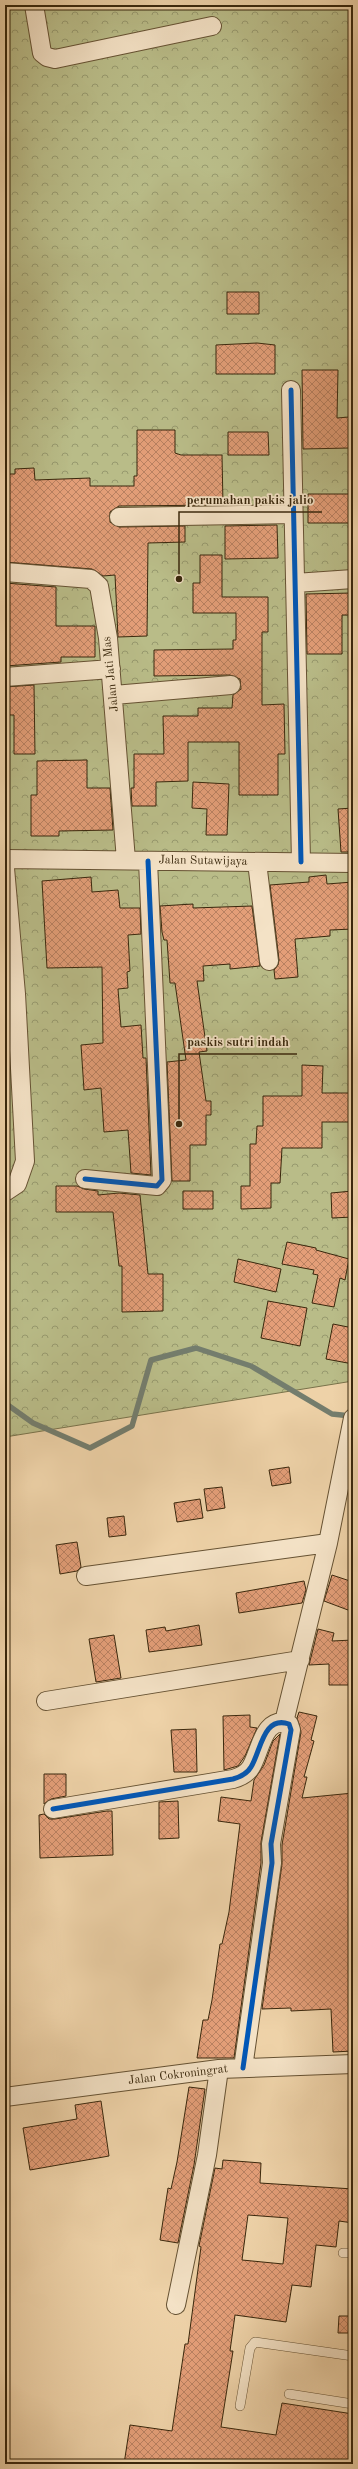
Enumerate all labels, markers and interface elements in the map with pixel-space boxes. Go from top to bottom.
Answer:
callout: perumahan pakis jalio [179,487,322,512]
text: perumahan pakis jalio [187,494,313,507]
street label: Jalan Jati Mas [101,636,121,712]
street label: Jalan Sutawijaya [158,854,248,868]
callout: paskis sutri indah [179,1029,297,1054]
text: paskis sutri indah [187,1036,289,1049]
street label: Jalan Cokroningrat [128,2063,228,2087]

